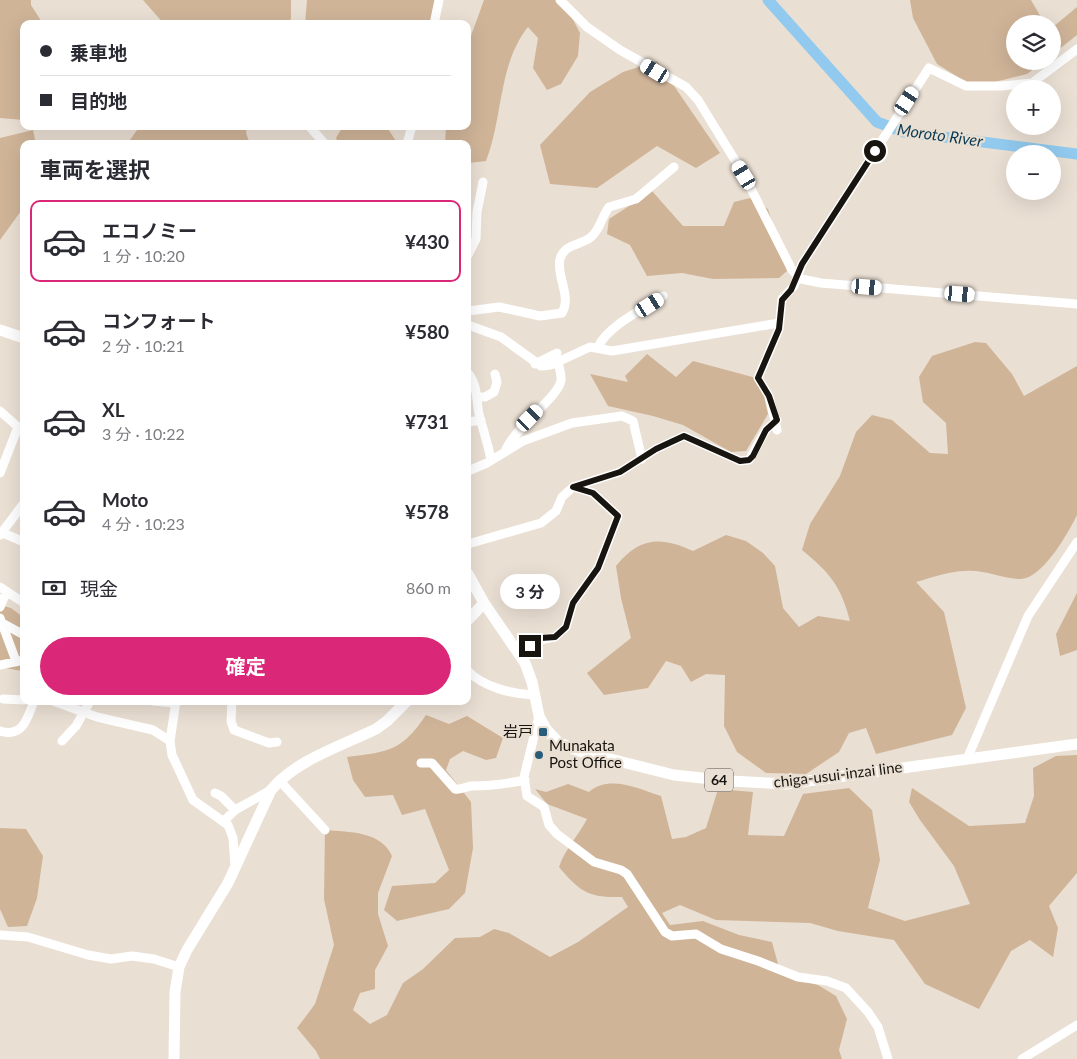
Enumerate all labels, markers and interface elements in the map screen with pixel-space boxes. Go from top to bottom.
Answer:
map controls [1006,15,1061,200]
button: layers [1006,15,1061,70]
text: 乗車地 [70,41,127,64]
car [638,57,671,85]
button: + [1006,80,1061,135]
car [892,84,921,118]
text: 目的地 [70,89,127,112]
water label: Moroto River [896,119,985,150]
route start [864,140,886,162]
button: − [1006,145,1061,200]
text: 車両を選択 [40,156,150,183]
car [729,158,758,192]
icon: car [42,219,87,264]
text: エコノミー [102,219,197,242]
text: ¥430 [405,230,449,253]
text: 1 分 · 10:20 [102,246,185,265]
car [851,278,882,296]
car [944,285,975,303]
car [633,291,666,319]
icon: car [42,309,87,354]
text: コンフォート [102,309,215,332]
text: ¥580 [405,320,449,343]
text: 2 分 · 10:21 [102,336,185,355]
text: XL [102,398,125,421]
icon: car [42,399,87,444]
car [514,402,545,434]
text: ¥731 [405,410,449,433]
text: 3 分 · 10:22 [102,424,185,443]
text: Moto [102,488,148,511]
icon: car [42,489,87,534]
text: ¥578 [405,500,449,523]
text: 4 分 · 10:23 [102,514,185,533]
icon: cash [40,574,68,602]
callout: 3 分 [500,574,560,608]
text: 現金 [80,577,118,600]
text: 860 m [406,578,451,597]
text: 3 分 [515,582,545,601]
route end [519,635,541,657]
button: 確定 [40,637,451,695]
place label: 岩戸 [503,722,533,740]
marker: 岩戸 [537,726,549,738]
place label: Munakata Post Office [549,736,622,771]
marker: Munakata Post Office [533,749,545,761]
street label: chiga-usui-inzai line [773,757,903,791]
road number: 64 [705,768,733,792]

